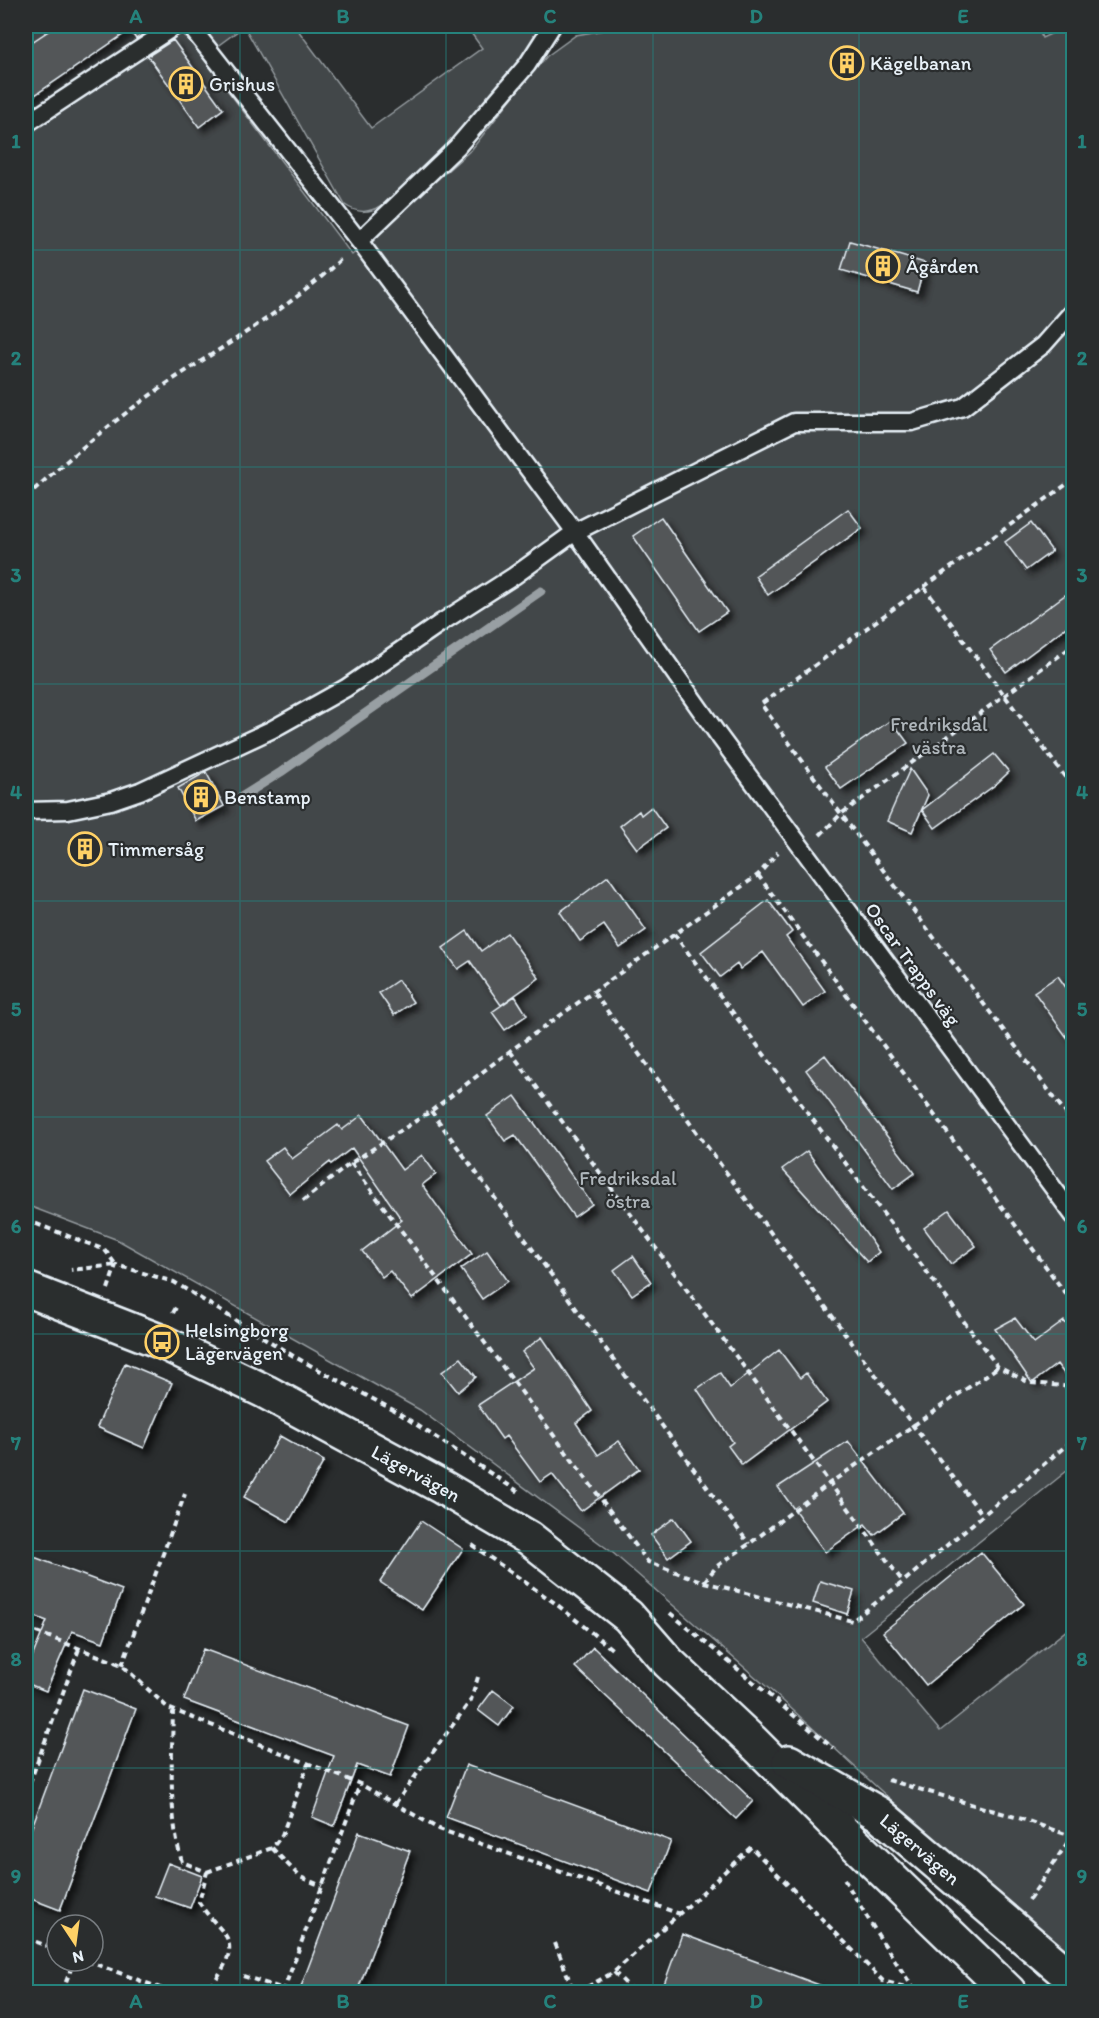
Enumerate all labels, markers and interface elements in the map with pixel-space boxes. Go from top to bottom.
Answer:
text: A [129,4,143,28]
text: B [337,4,350,28]
text: C [544,4,557,28]
text: D [749,4,763,28]
text: E [957,4,969,28]
building icon: Kägelbanan [829,45,865,81]
place label: Kägelbanan [870,51,972,75]
building icon: Grishus [168,66,204,102]
place label: Grishus [209,72,275,96]
text: 1 [11,129,21,153]
text: 1 [1077,129,1087,153]
building icon: Ågården [865,248,901,284]
place label: Ågården [906,254,979,278]
text: 2 [11,346,22,370]
text: 2 [1077,346,1088,370]
text: 3 [11,563,22,587]
text: 3 [1077,563,1088,587]
park label: Fredriksdal västra [890,712,988,759]
building icon: Benstamp [183,779,219,815]
text: 4 [10,780,22,804]
text: 4 [1076,780,1088,804]
place label: Benstamp [224,785,311,809]
building icon: Timmersåg [67,831,103,867]
place label: Timmersåg [108,837,205,861]
street label: Oscar Trapps väg [860,898,966,1031]
text: 5 [11,997,22,1021]
text: 5 [1077,997,1088,1021]
park label: Fredriksdal östra [579,1166,677,1213]
text: 6 [11,1214,22,1238]
text: 6 [1077,1214,1088,1238]
place label: Helsingborg Lägervägen [185,1318,289,1365]
bus stop icon: Helsingborg Lägervägen [144,1324,180,1360]
text: 7 [10,1431,21,1455]
text: 7 [1076,1431,1087,1455]
street label: Lägervägen [367,1439,465,1507]
text: 8 [11,1647,22,1671]
text: 8 [1077,1647,1088,1671]
street label: Lägervägen [875,1808,966,1890]
text: 9 [11,1864,21,1888]
text: 9 [1077,1864,1087,1888]
north arrow [45,1913,105,1973]
text: N [71,1947,86,1968]
text: A [129,1989,143,2013]
text: B [337,1989,350,2013]
text: C [544,1989,557,2013]
text: D [749,1989,763,2013]
text: E [957,1989,969,2013]

